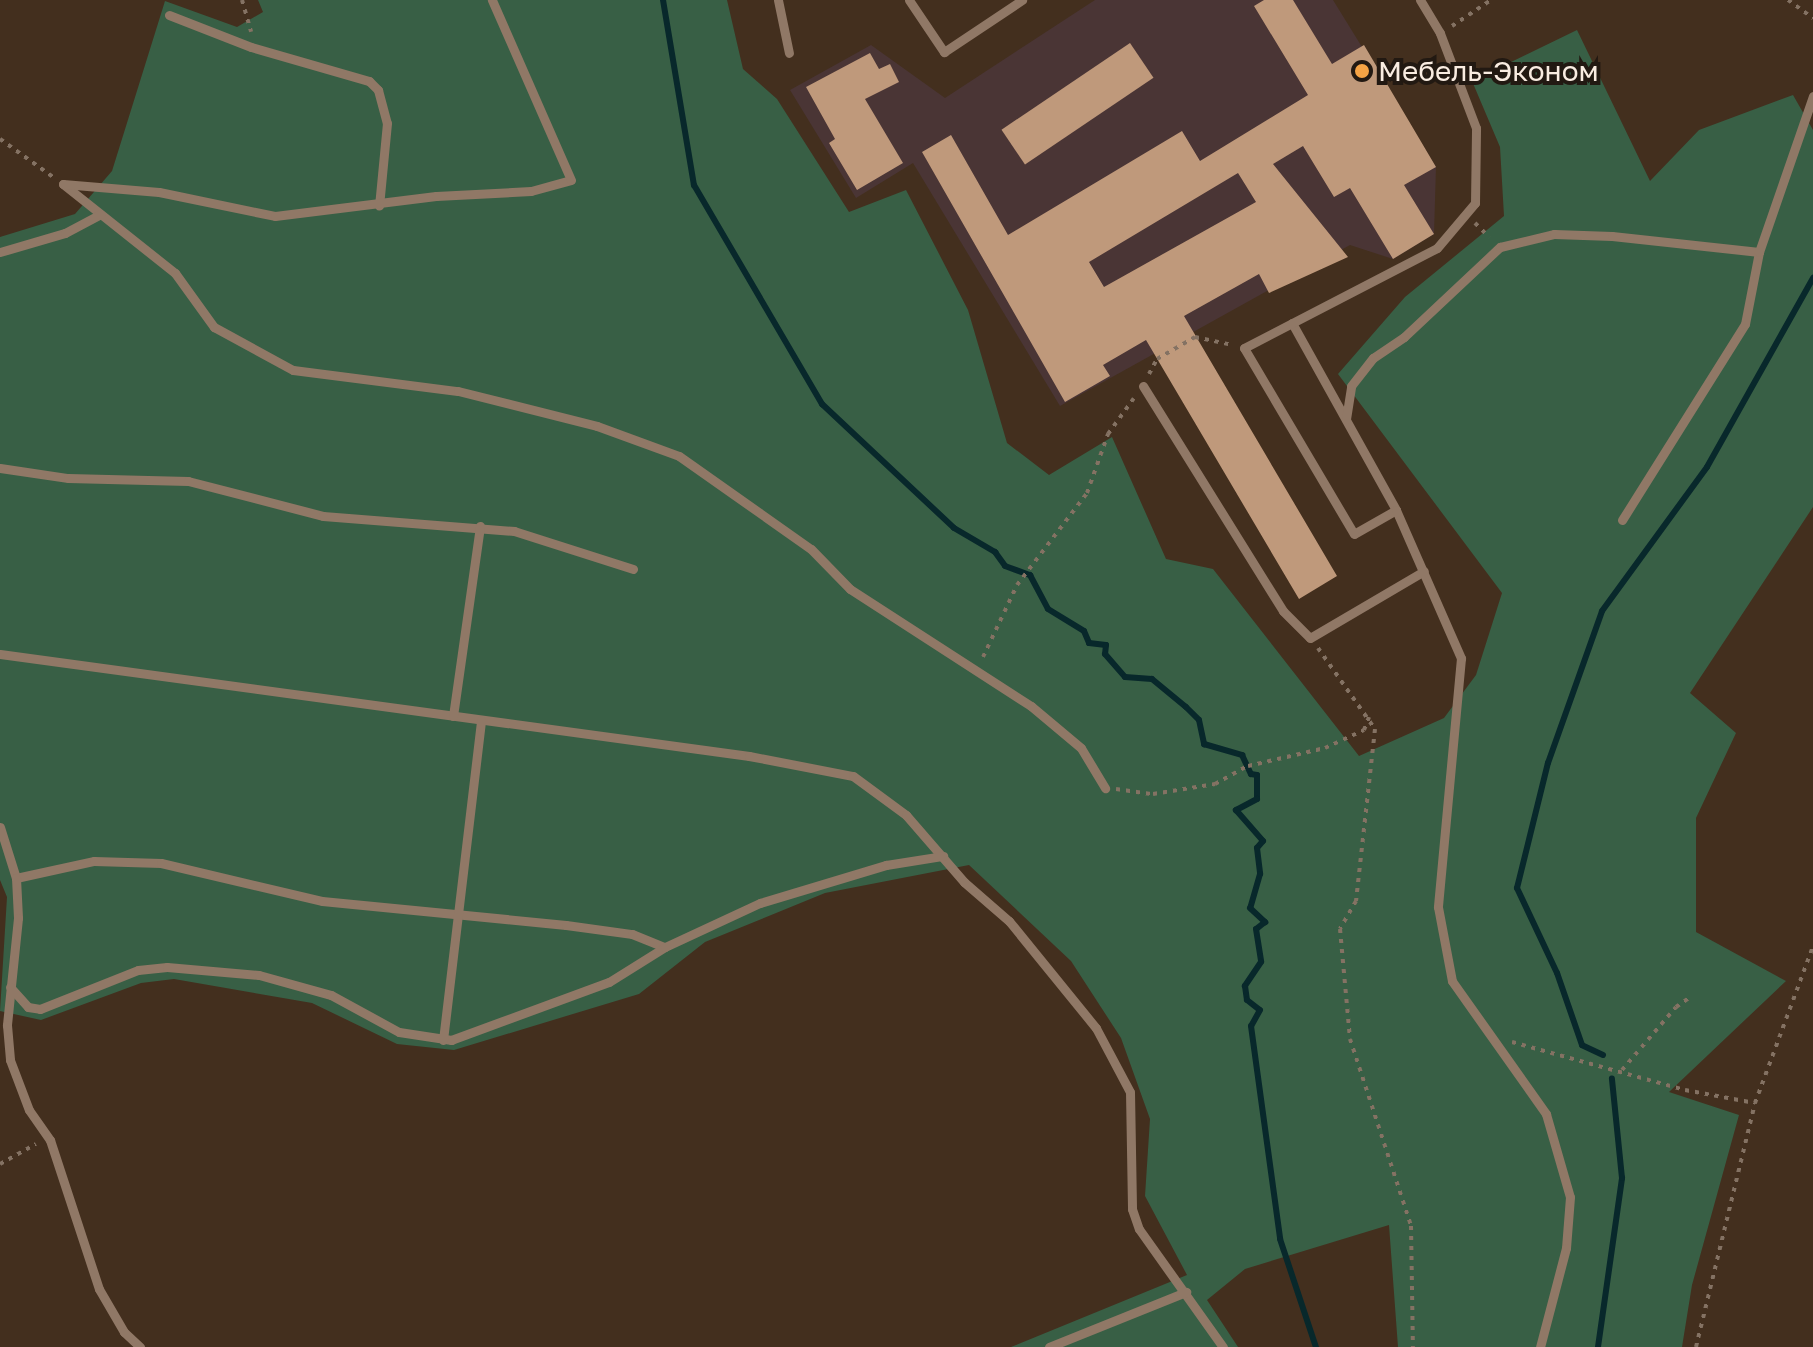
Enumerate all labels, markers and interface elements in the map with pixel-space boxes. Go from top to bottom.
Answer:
place label: Мебель-Эконом [1378,54,1599,88]
marker: Мебель-Эконом [1353,62,1371,80]

